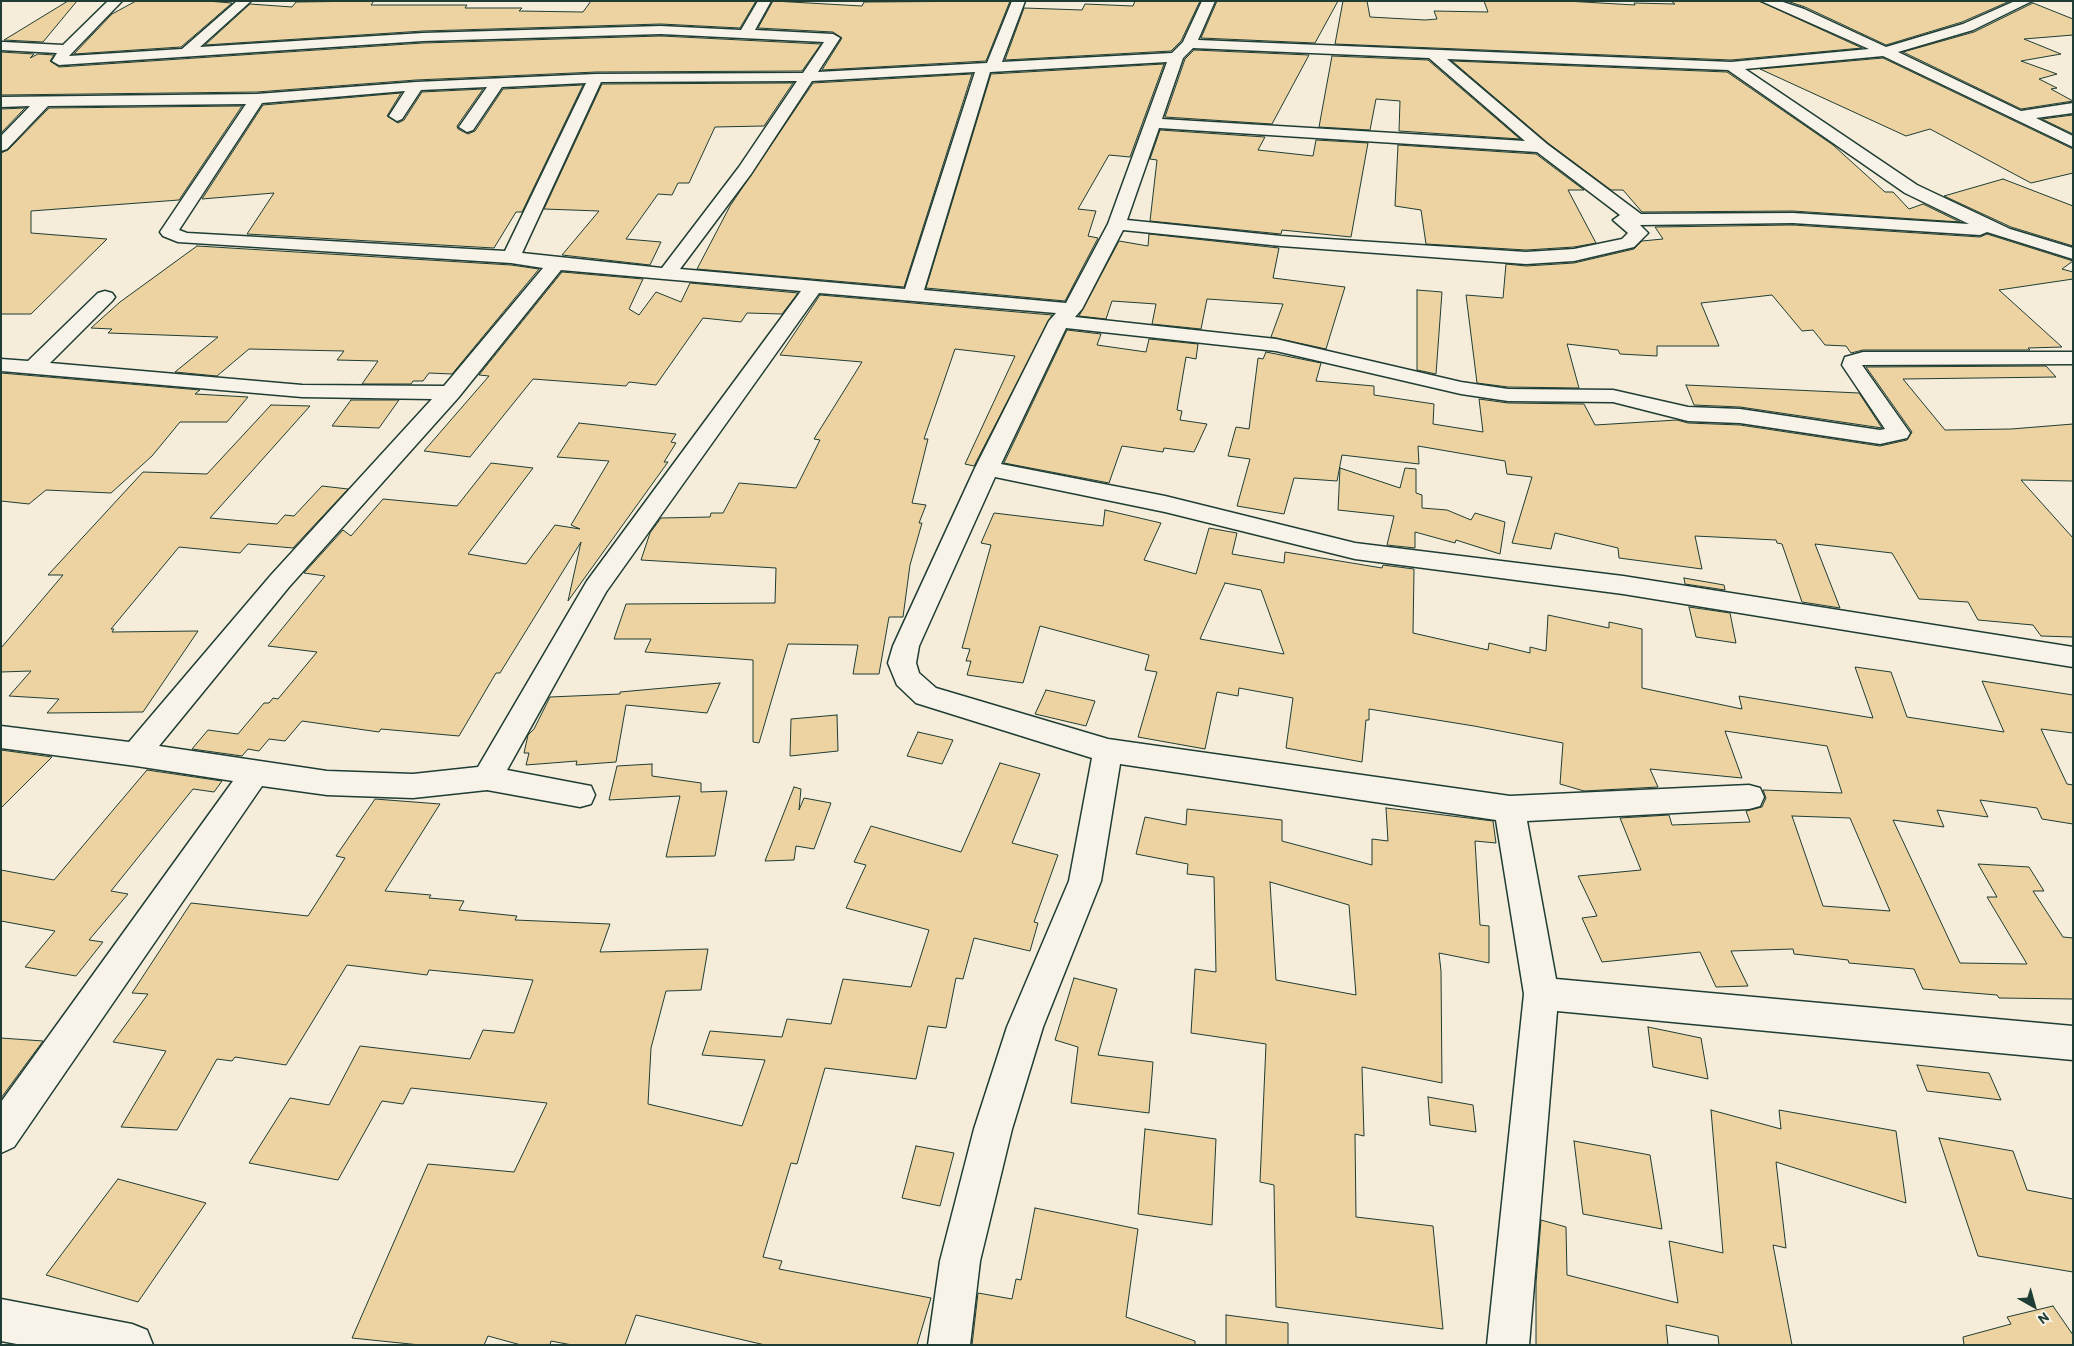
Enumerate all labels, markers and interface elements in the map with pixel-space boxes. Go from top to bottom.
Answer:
north arrow [2009,1281,2059,1331]
text: N [2035,1309,2053,1328]

